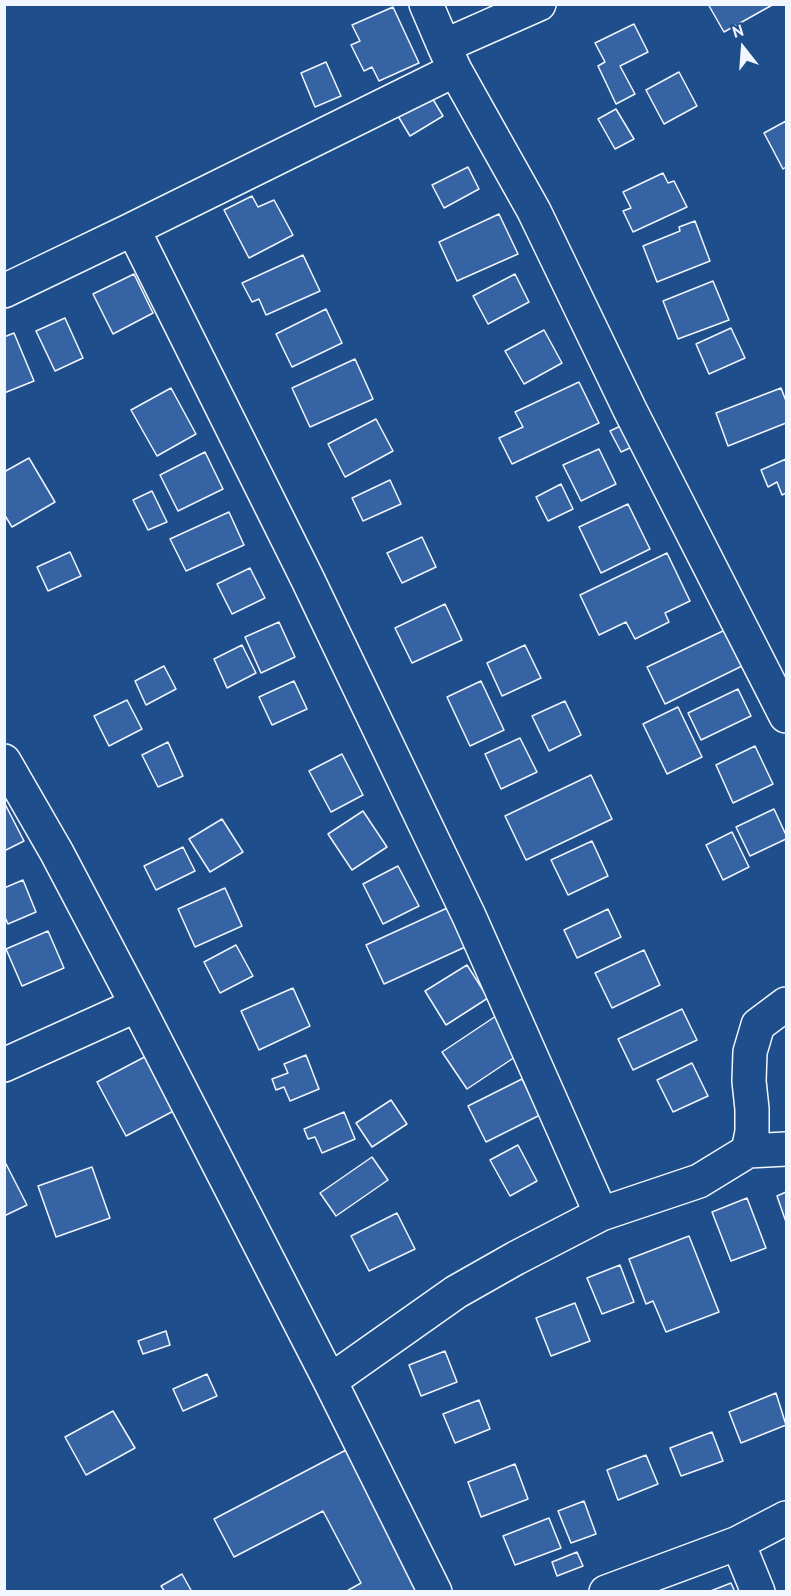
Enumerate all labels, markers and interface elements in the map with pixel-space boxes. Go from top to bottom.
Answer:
north arrow [713,18,773,78]
text: N [730,20,746,42]

